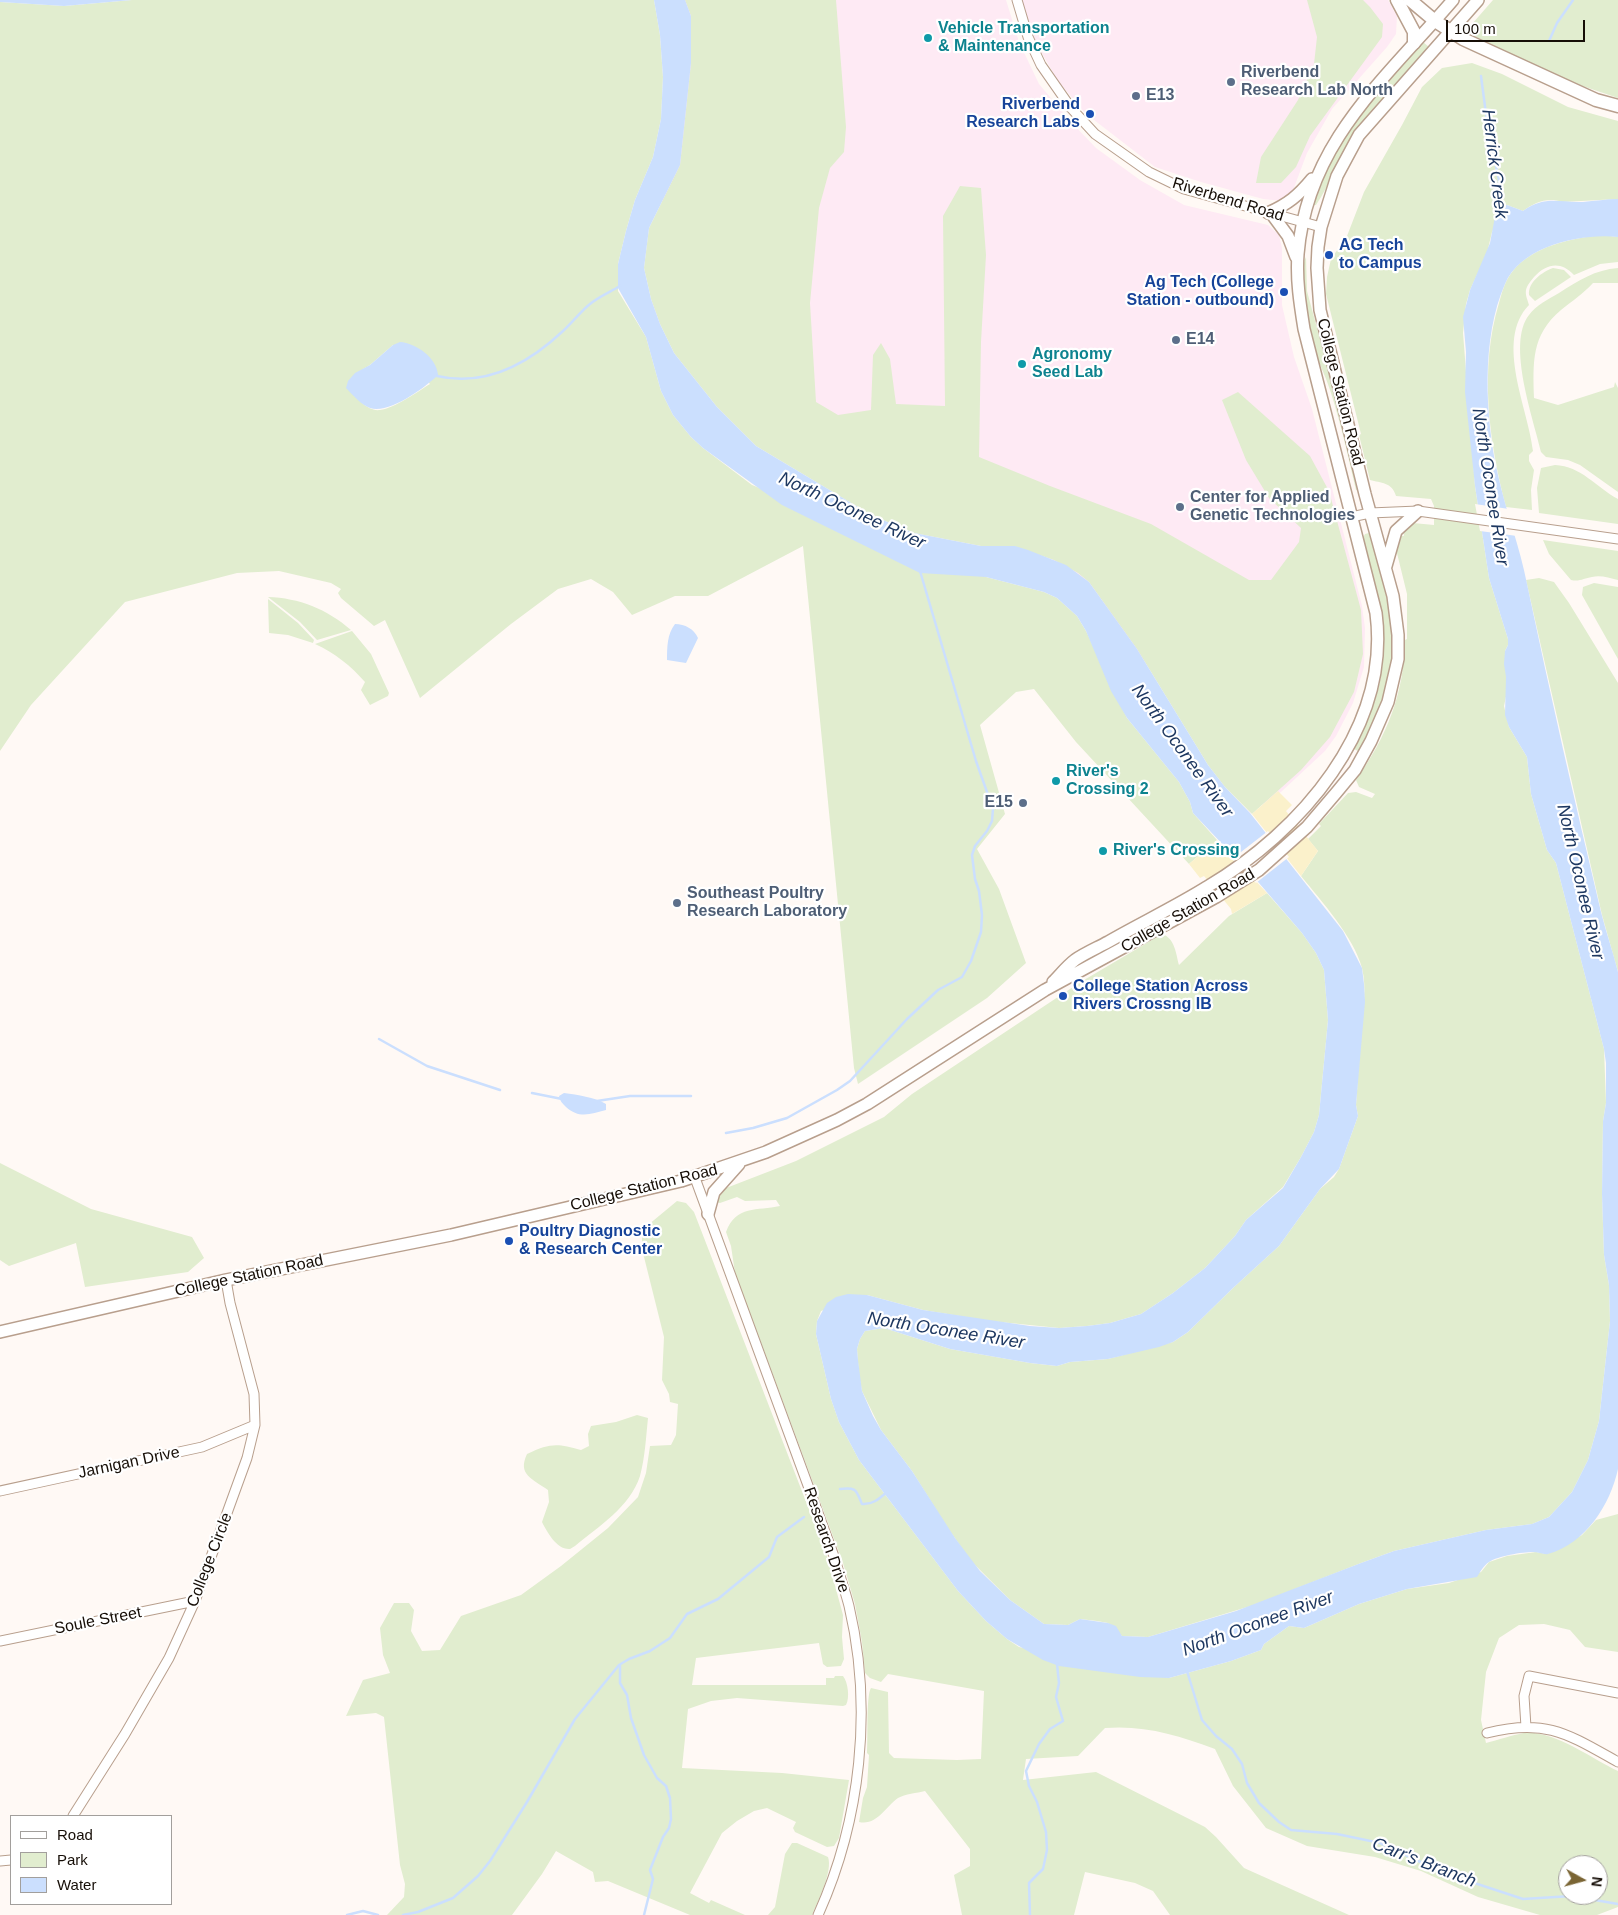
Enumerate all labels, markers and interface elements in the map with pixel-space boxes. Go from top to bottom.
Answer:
scale bar [1448,10,1587,42]
place label: Vehicle Transportation & Maintenance [938,19,1110,57]
text: 100 m [1454,20,1496,37]
marker: Vehicle Transportation & Maintenance [922,32,934,44]
place label: Riverbend Research Lab North [1241,63,1393,101]
marker: Riverbend Research Lab North [1225,76,1237,88]
place label: E13 [1146,86,1174,106]
marker: E13 [1130,90,1142,102]
place label: Riverbend Research Labs [966,95,1080,133]
marker: Riverbend Research Labs [1084,108,1096,120]
water label: Herrick Creek [1477,108,1511,220]
street label: Riverbend Road [1170,174,1286,226]
place label: AG Tech to Campus [1339,236,1422,274]
marker: AG Tech to Campus [1323,249,1335,261]
place label: Ag Tech (College Station - outbound) [1126,273,1274,311]
marker: Ag Tech (College Station - outbound) [1278,286,1290,298]
street label: College Station Road [1312,316,1368,468]
place label: E14 [1186,330,1214,350]
marker: E14 [1170,334,1182,346]
place label: Agronomy Seed Lab [1032,345,1112,383]
marker: Agronomy Seed Lab [1016,358,1028,370]
water label: North Oconee River [1467,407,1513,567]
water label: North Oconee River [775,468,929,554]
place label: Center for Applied Genetic Technologies [1190,488,1355,526]
marker: Center for Applied Genetic Technologies [1174,501,1186,513]
water label: North Oconee River [1127,680,1237,822]
place label: River's Crossing 2 [1066,762,1149,800]
marker: River's Crossing 2 [1050,775,1062,787]
place label: E15 [985,793,1013,813]
marker: E15 [1017,797,1029,809]
water label: North Oconee River [1552,802,1608,962]
place label: River's Crossing [1113,841,1240,861]
marker: River's Crossing [1097,845,1109,857]
street label: College Station Road [1118,865,1258,957]
place label: Southeast Poultry Research Laboratory [687,884,847,922]
marker: Southeast Poultry Research Laboratory [671,897,683,909]
place label: College Station Across Rivers Crossng IB [1073,977,1248,1015]
marker: College Station Across Rivers Crossng IB [1057,990,1069,1002]
street label: College Station Road [568,1160,720,1216]
place label: Poultry Diagnostic & Research Center [519,1222,662,1260]
marker: Poultry Diagnostic & Research Center [503,1235,515,1247]
street label: College Station Road [173,1251,325,1301]
water label: North Oconee River [866,1308,1026,1354]
street label: Jarnigan Drive [77,1443,181,1483]
street label: Research Drive [799,1485,853,1595]
street label: College Circle [183,1510,237,1610]
water label: North Oconee River [1180,1587,1336,1661]
street label: Soule Street [53,1603,143,1639]
legend [10,1815,172,1905]
text: Road [57,1826,93,1843]
water label: Carr's Branch [1369,1833,1479,1893]
text: Park [57,1851,88,1868]
north arrow [1558,1855,1608,1905]
text: Water [57,1876,96,1893]
text: N [1588,1876,1605,1888]

